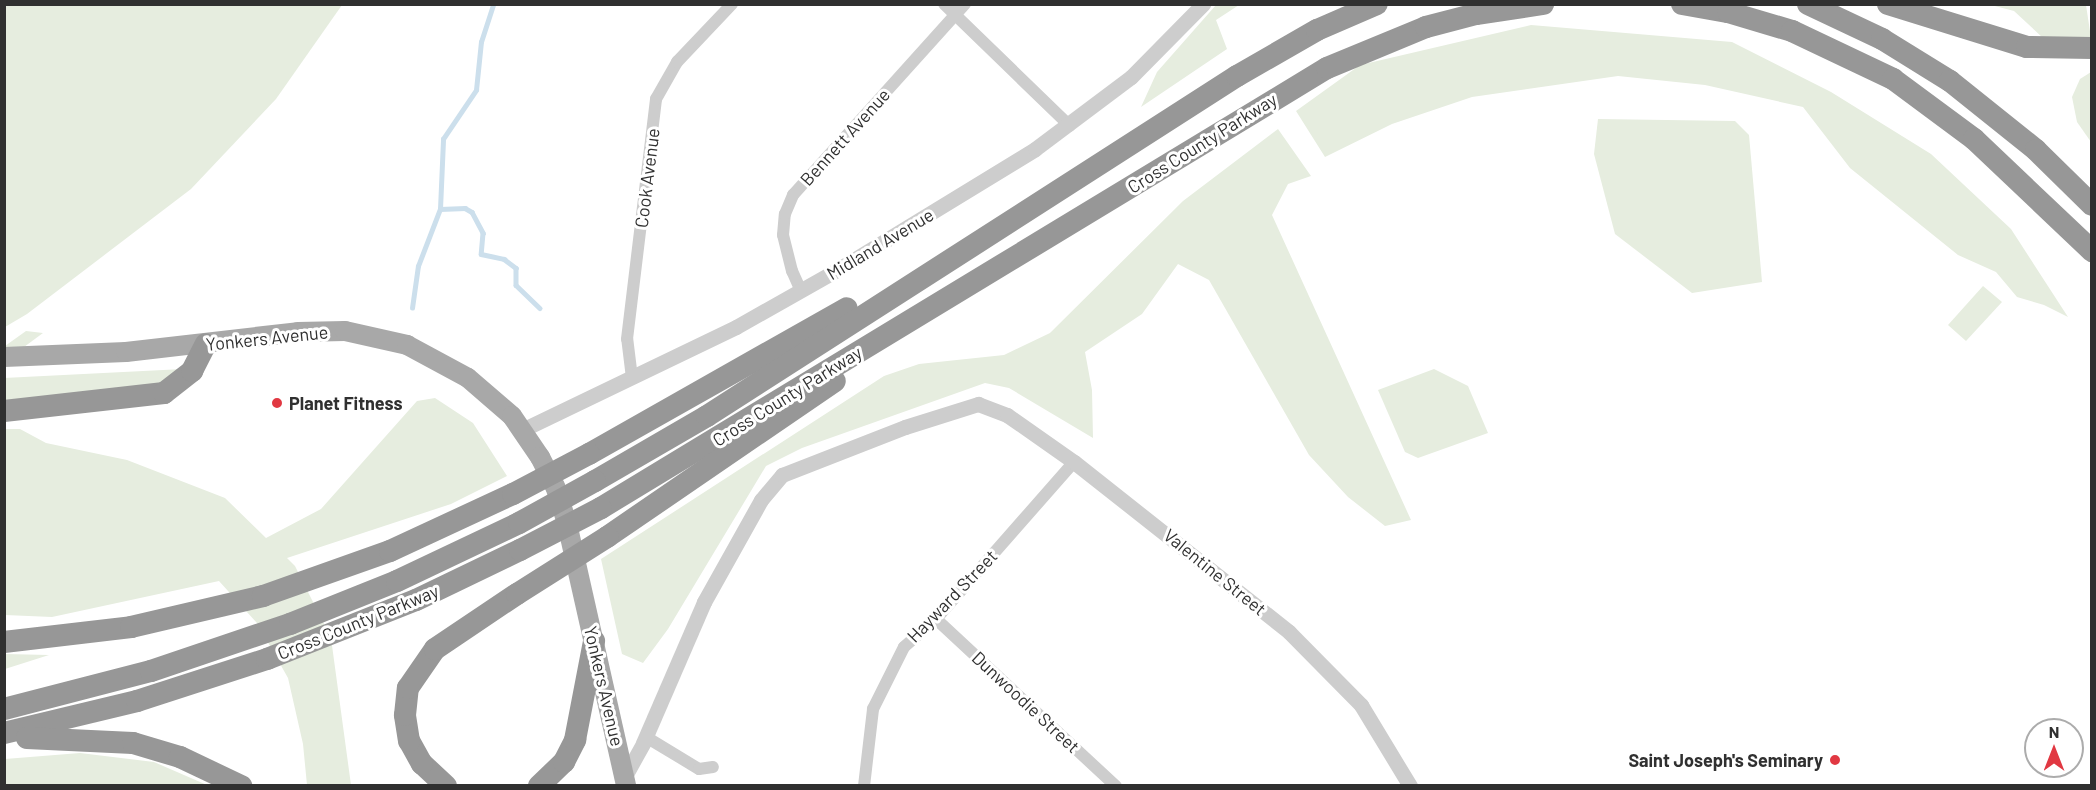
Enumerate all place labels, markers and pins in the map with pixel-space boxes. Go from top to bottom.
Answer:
place label: Planet Fitness [289,392,402,414]
marker: Planet Fitness [270,396,284,410]
place label: Saint Joseph's Seminary [1628,749,1823,771]
marker: Saint Joseph's Seminary [1828,753,1842,767]

